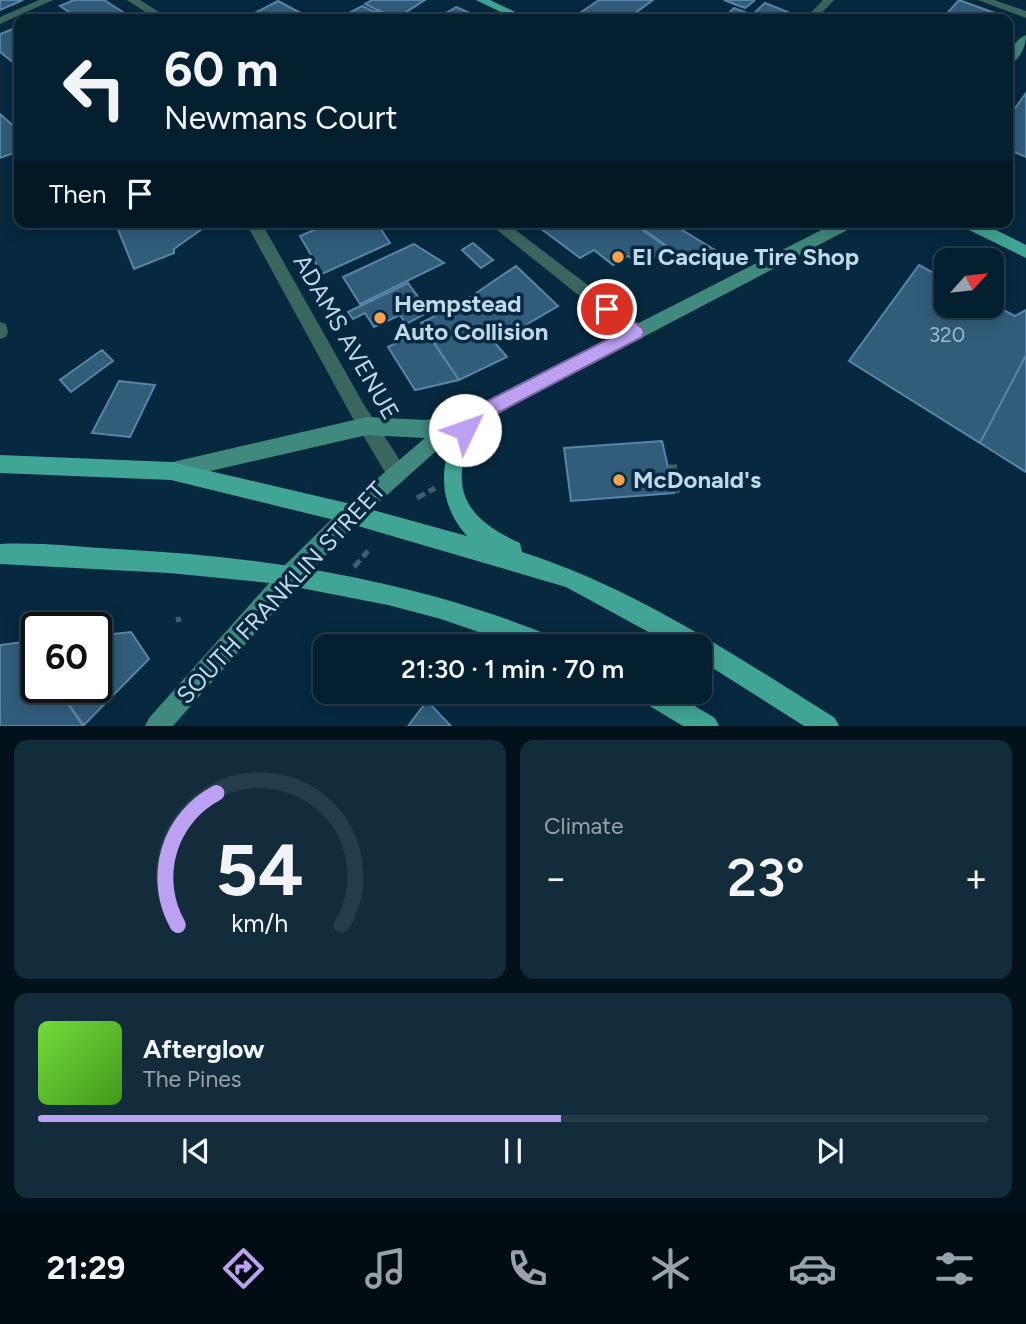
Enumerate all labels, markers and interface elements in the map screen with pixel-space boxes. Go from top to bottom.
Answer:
text: 60 m [164,39,279,98]
icon: left [49,42,140,133]
text: Newmans Court [164,99,398,137]
icon: arrive [121,175,159,213]
text: Then [49,178,107,210]
place label: El Cacique Tire Shop [632,242,859,271]
north arrow [934,248,1004,318]
map controls [934,248,1004,318]
street label: ADAMS AVENUE [287,249,405,424]
marker: El Cacique Tire Shop [610,249,626,265]
pin [577,279,637,339]
place label: Hempstead Auto Collision [394,289,548,346]
icon: arrive [588,290,626,328]
marker: Hempstead Auto Collision [372,310,388,326]
house number: 320 [929,322,965,347]
position arrow [428,393,502,467]
place label: McDonald's [633,465,761,494]
marker: McDonald's [611,472,627,488]
street label: SOUTH FRANKLIN STREET [170,476,391,710]
speed limit sign: 60 [21,612,112,703]
text: 21:30 · 1 min · 70 m [401,653,624,685]
text: Climate [544,812,623,840]
text: 54 [216,827,304,914]
text: 23° [727,847,805,909]
text: − [544,855,568,901]
text: + [964,855,988,901]
text: km/h [231,908,289,938]
text: Afterglow [143,1033,265,1065]
text: The Pines [143,1065,242,1093]
icon: previous [177,1132,215,1170]
icon: pause [494,1132,532,1170]
icon: next [811,1132,849,1170]
icon: directions [219,1244,268,1293]
icon: music [361,1244,410,1293]
icon: phone [503,1244,552,1293]
icon: climate [646,1244,695,1293]
icon: car [788,1244,837,1293]
icon: filters [930,1244,979,1293]
text: 21:29 [47,1249,125,1287]

